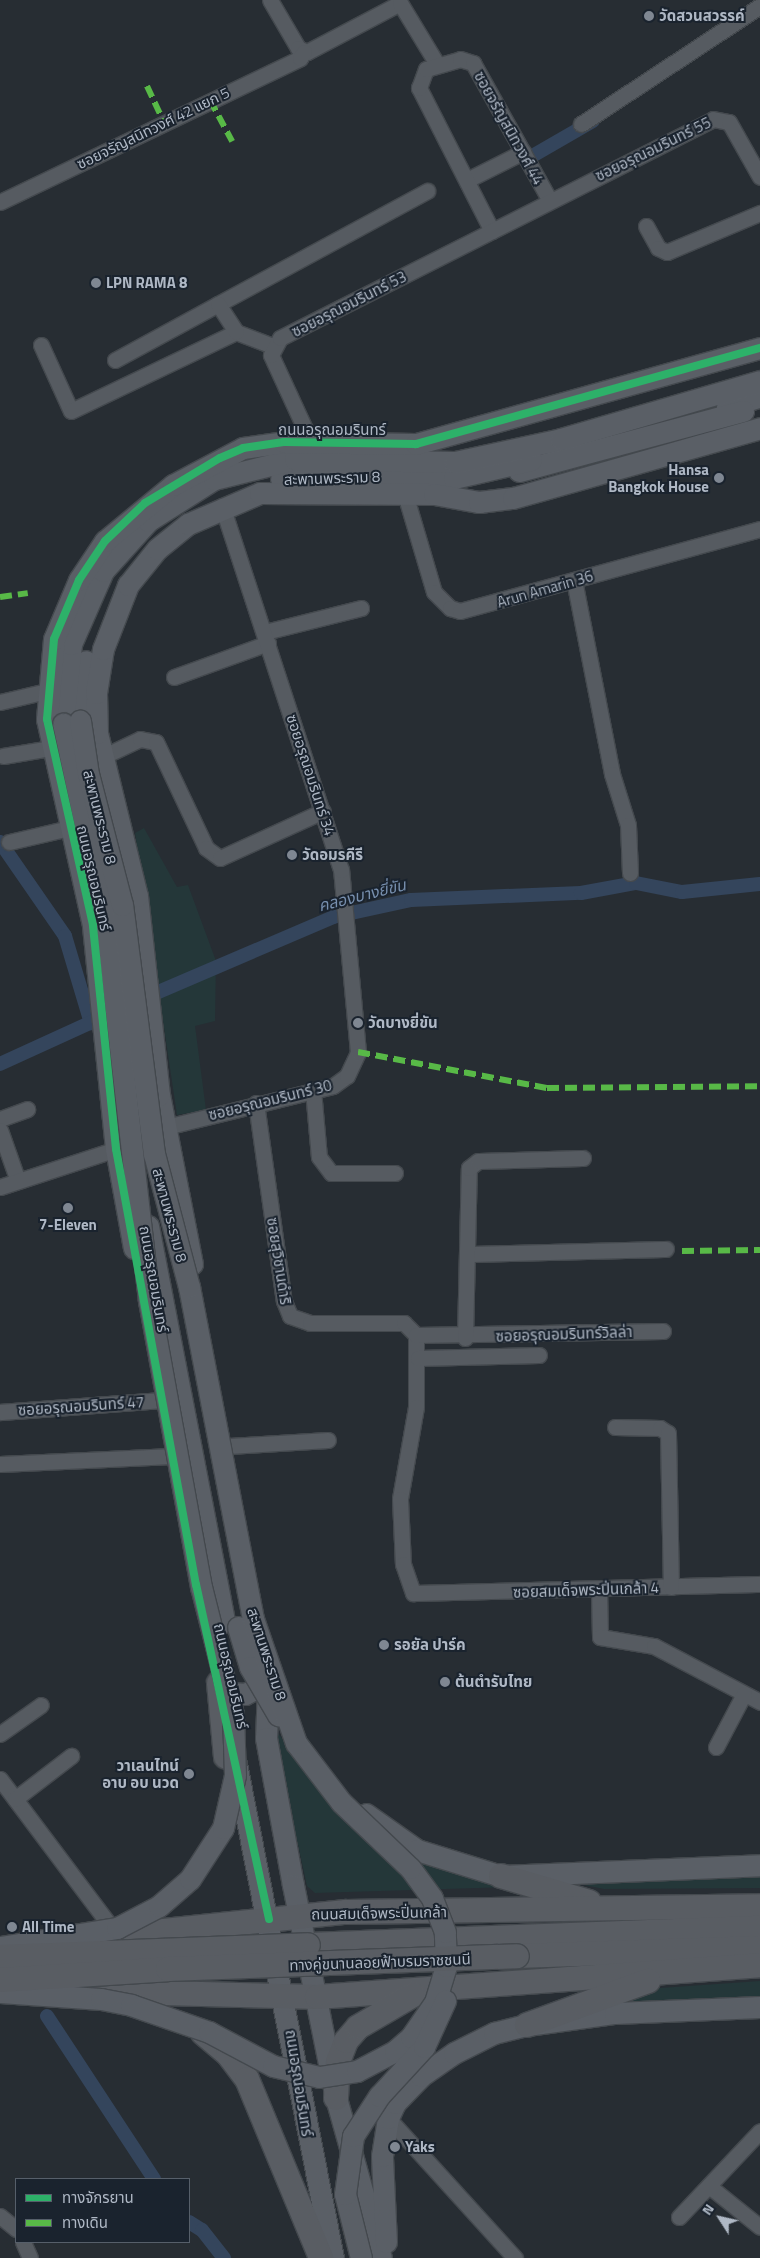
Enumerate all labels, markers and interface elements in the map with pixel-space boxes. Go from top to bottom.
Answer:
place label: วัดสวนสวรรค์ [659,7,745,25]
marker: วัดสวนสวรรค์ [643,10,655,22]
street label: ซอยจรัญสนิทวงศ์ 44 [470,68,548,188]
street label: ซอยจรัญสนิทวงศ์ 42 แยก 5 [74,83,232,173]
street label: ซอยอรุณอมรินทร์ 55 [592,113,714,185]
street label: ซอยอรุณอมรินทร์ 53 [289,267,409,341]
place label: LPN RAMA 8 [106,274,187,292]
marker: LPN RAMA 8 [90,277,102,289]
street label: ถนนอรุณอมรินทร์ [278,421,386,439]
place label: Hansa Bangkok House [608,460,709,495]
street label: สะพานพระราม 8 [283,467,381,489]
marker: Hansa Bangkok House [713,472,725,484]
street label: Arun Amarin 36 [495,567,595,611]
street label: ซอยอรุณอมรินทร์ 34 [283,712,339,838]
street label: สะพานพระราม 8 [80,768,120,866]
street label: ถนนอรุณอมรินทร์ [73,823,115,933]
place label: วัดอมรคีรี [302,846,363,864]
marker: วัดอมรคีรี [286,849,298,861]
water label: คลองบางยี่ขัน [316,875,408,915]
place label: วัดบางยี่ขัน [368,1014,438,1032]
marker: วัดบางยี่ขัน [352,1017,364,1029]
street label: ซอยอรุณอมรินทร์ 30 [207,1076,333,1124]
street label: สะพานพระราม 8 [149,1166,191,1264]
marker: 7-Eleven [62,1202,74,1214]
place label: 7-Eleven [39,1216,97,1234]
street label: ซอยสุวิชานดำริ [263,1216,295,1306]
street label: ถนนอรุณอมรินทร์ [136,1224,172,1334]
street label: ซอยอรุณอมรินทร์วิลล่า [495,1323,633,1345]
street label: ซอยอรุณอมรินทร์ 47 [17,1393,145,1419]
street label: ซอยสมเด็จพระปิ่นเกล้า 4 [513,1578,659,1602]
street label: สะพานพระราม 8 [244,1605,290,1703]
street label: ถนนอรุณอมรินทร์ [210,1621,252,1731]
place label: รอยัล ปาร์ค [394,1636,466,1654]
marker: รอยัล ปาร์ค [378,1639,390,1651]
place label: ต้นตำรับไทย [455,1673,532,1691]
marker: ต้นตำรับไทย [439,1676,451,1688]
place label: วาเลนไทน์ อาบ อบ นวด [102,1756,179,1791]
marker: วาเลนไทน์ อาบ อบ นวด [183,1768,195,1780]
street label: ถนนสมเด็จพระปิ่นเกล้า [311,1903,447,1923]
place label: All Time [22,1918,74,1936]
marker: All Time [6,1921,18,1933]
street label: ทางคู่ขนานลอยฟ้าบรมราชชนนี [289,1950,471,1974]
street label: ถนนอรุณอมรินทร์ [282,2028,316,2138]
place label: Yaks [405,2138,435,2156]
marker: Yaks [389,2141,401,2153]
legend [15,2178,190,2243]
text: ทางจักรยาน [62,2186,134,2209]
north arrow [695,2193,745,2243]
text: N [696,2199,719,2219]
text: ทางเดิน [62,2211,108,2234]

